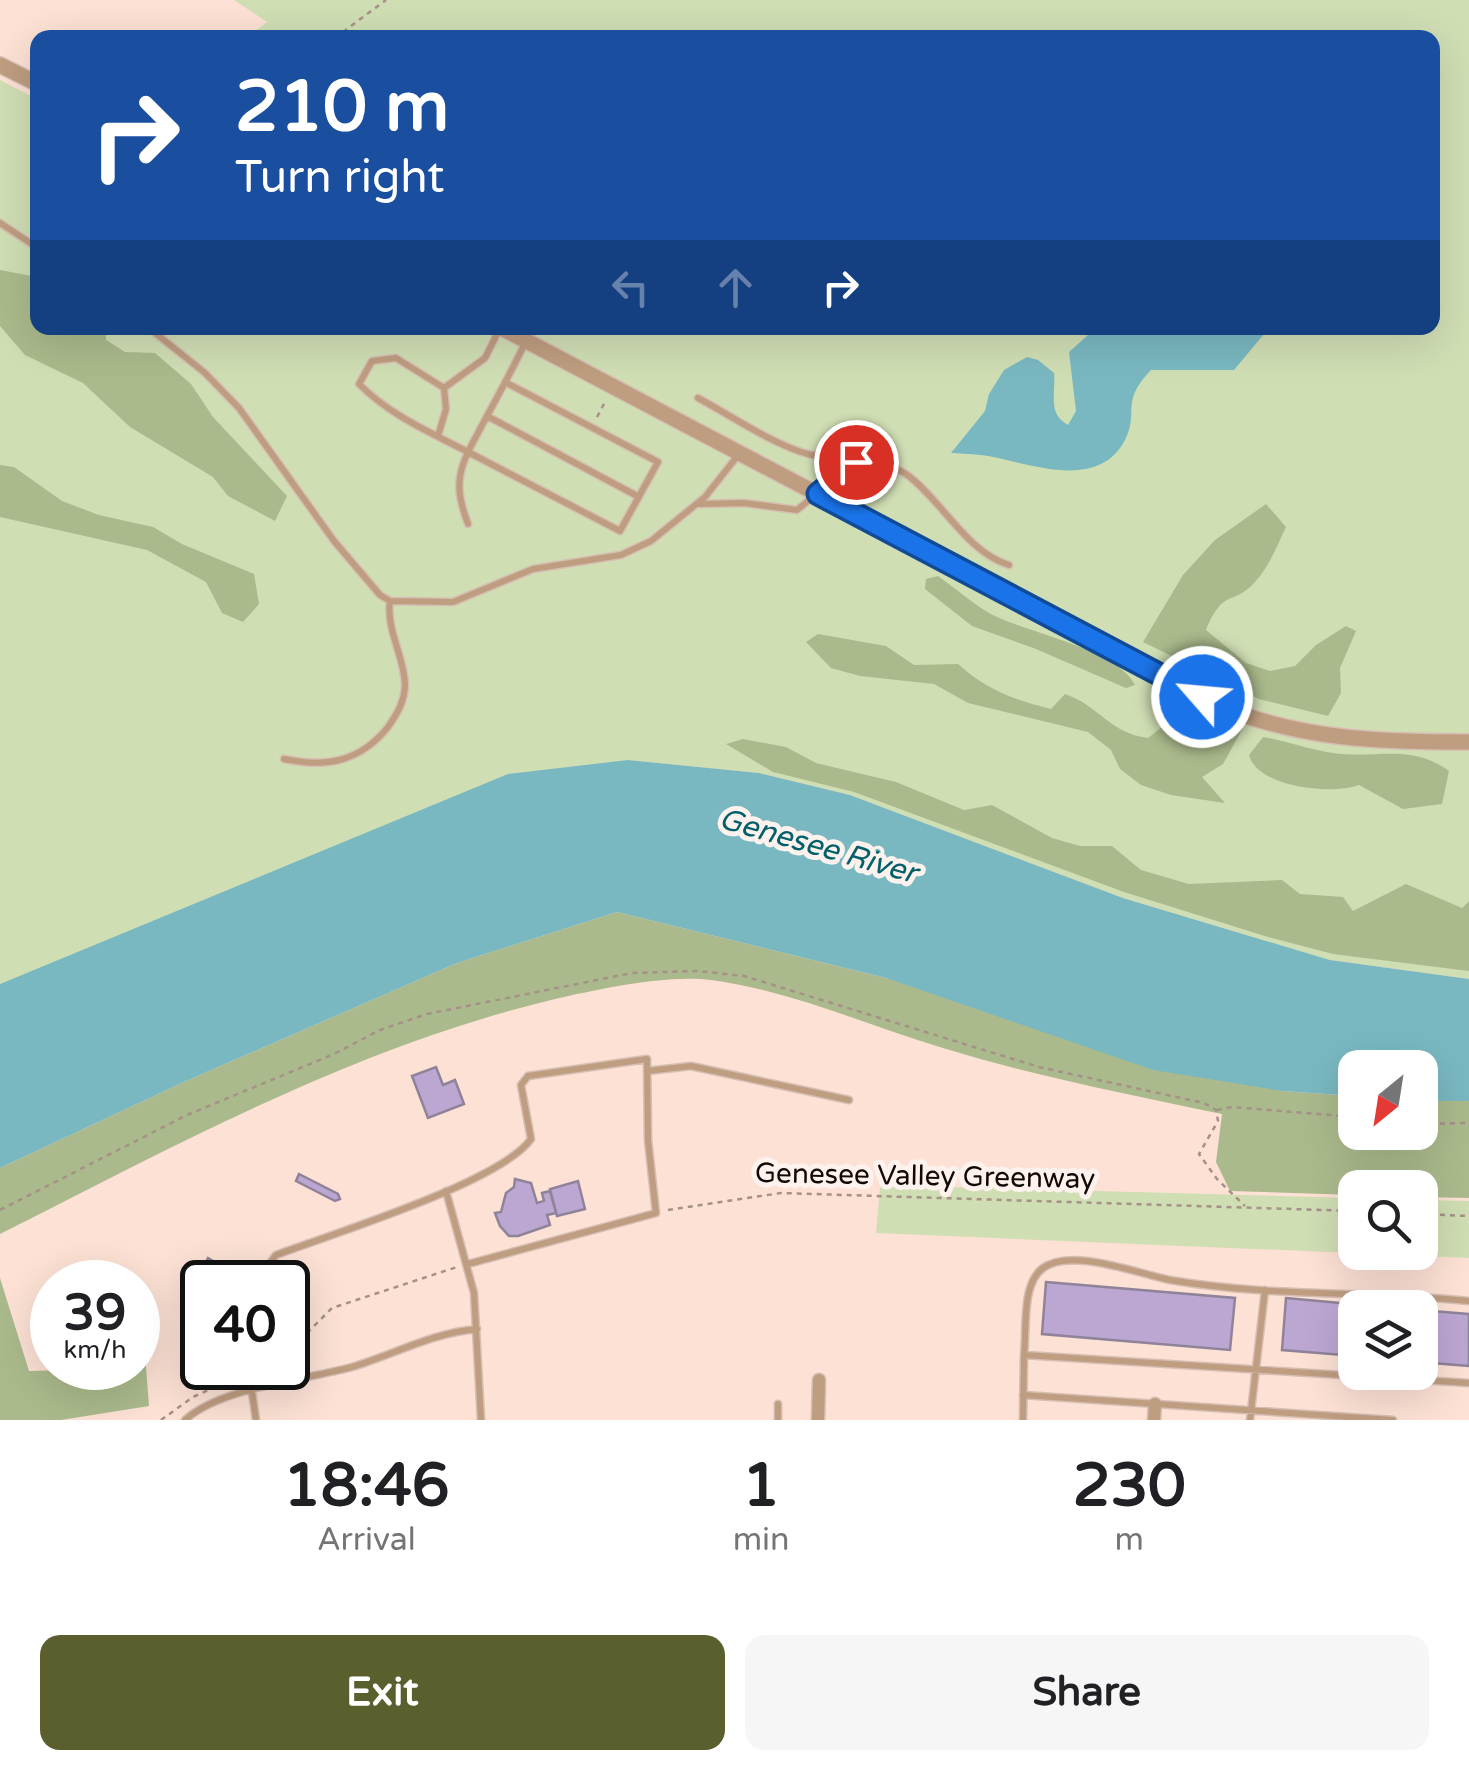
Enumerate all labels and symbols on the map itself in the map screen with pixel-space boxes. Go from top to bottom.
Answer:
pin [814,420,899,505]
position arrow [1150,645,1254,749]
water label: Genesee River [715,800,925,893]
north arrow [1338,1050,1438,1150]
street label: Genesee Valley Greenway [754,1156,1096,1196]
speed limit sign: 40 [180,1260,310,1390]

